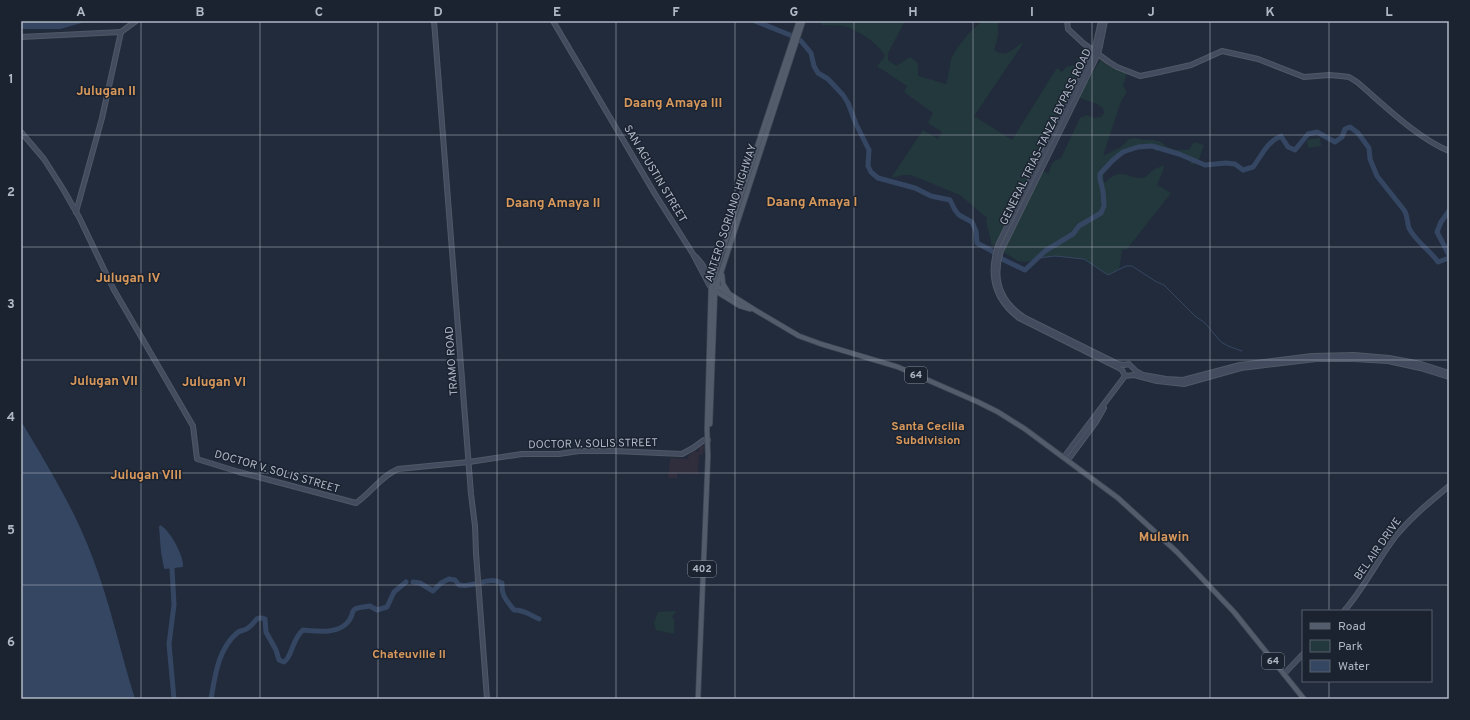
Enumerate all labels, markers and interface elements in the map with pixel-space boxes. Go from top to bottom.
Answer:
text: A [76,5,86,21]
text: B [196,5,205,21]
text: C [315,5,323,21]
text: D [433,5,443,21]
text: E [553,5,561,21]
text: F [672,5,680,21]
text: G [790,5,799,21]
text: H [908,5,918,21]
text: I [1030,5,1034,21]
text: J [1147,5,1155,21]
text: K [1265,5,1275,21]
text: L [1385,5,1393,21]
street label: GENERAL TRIAS–TANZA BYPASS ROAD [997,46,1095,228]
text: 1 [8,72,14,88]
district label: Julugan II [76,84,136,100]
district label: Daang Amaya III [624,96,722,112]
street label: SAN AGUSTIN STREET [620,123,690,225]
street label: ANTERO SORIANO HIGHWAY [702,142,760,284]
text: 2 [7,185,15,201]
district label: Daang Amaya I [767,195,857,211]
district label: Daang Amaya II [506,196,600,212]
district label: Julugan IV [96,271,160,287]
text: 3 [7,297,15,313]
street label: TRAMO ROAD [443,326,461,396]
road number: 64 [905,367,927,383]
district label: Julugan VII [70,374,138,390]
district label: Julugan VI [182,375,246,391]
text: 4 [7,410,15,426]
district label: Santa Cecilia Subdivision [891,419,965,449]
street label: DOCTOR V. SOLIS STREET [528,436,658,452]
street label: DOCTOR V. SOLIS STREET [213,447,341,497]
district label: Julugan VIII [110,468,182,484]
street label: BEL AIR DRIVE [1351,515,1405,583]
text: 5 [7,523,15,539]
district label: Mulawin [1139,530,1189,546]
road number: 402 [688,561,716,577]
legend [1302,610,1432,682]
text: Road [1338,619,1366,635]
text: 6 [7,635,15,651]
text: Park [1338,639,1363,655]
district label: Chateuville II [372,647,446,663]
road number: 64 [1262,653,1284,669]
text: Water [1338,659,1370,675]

